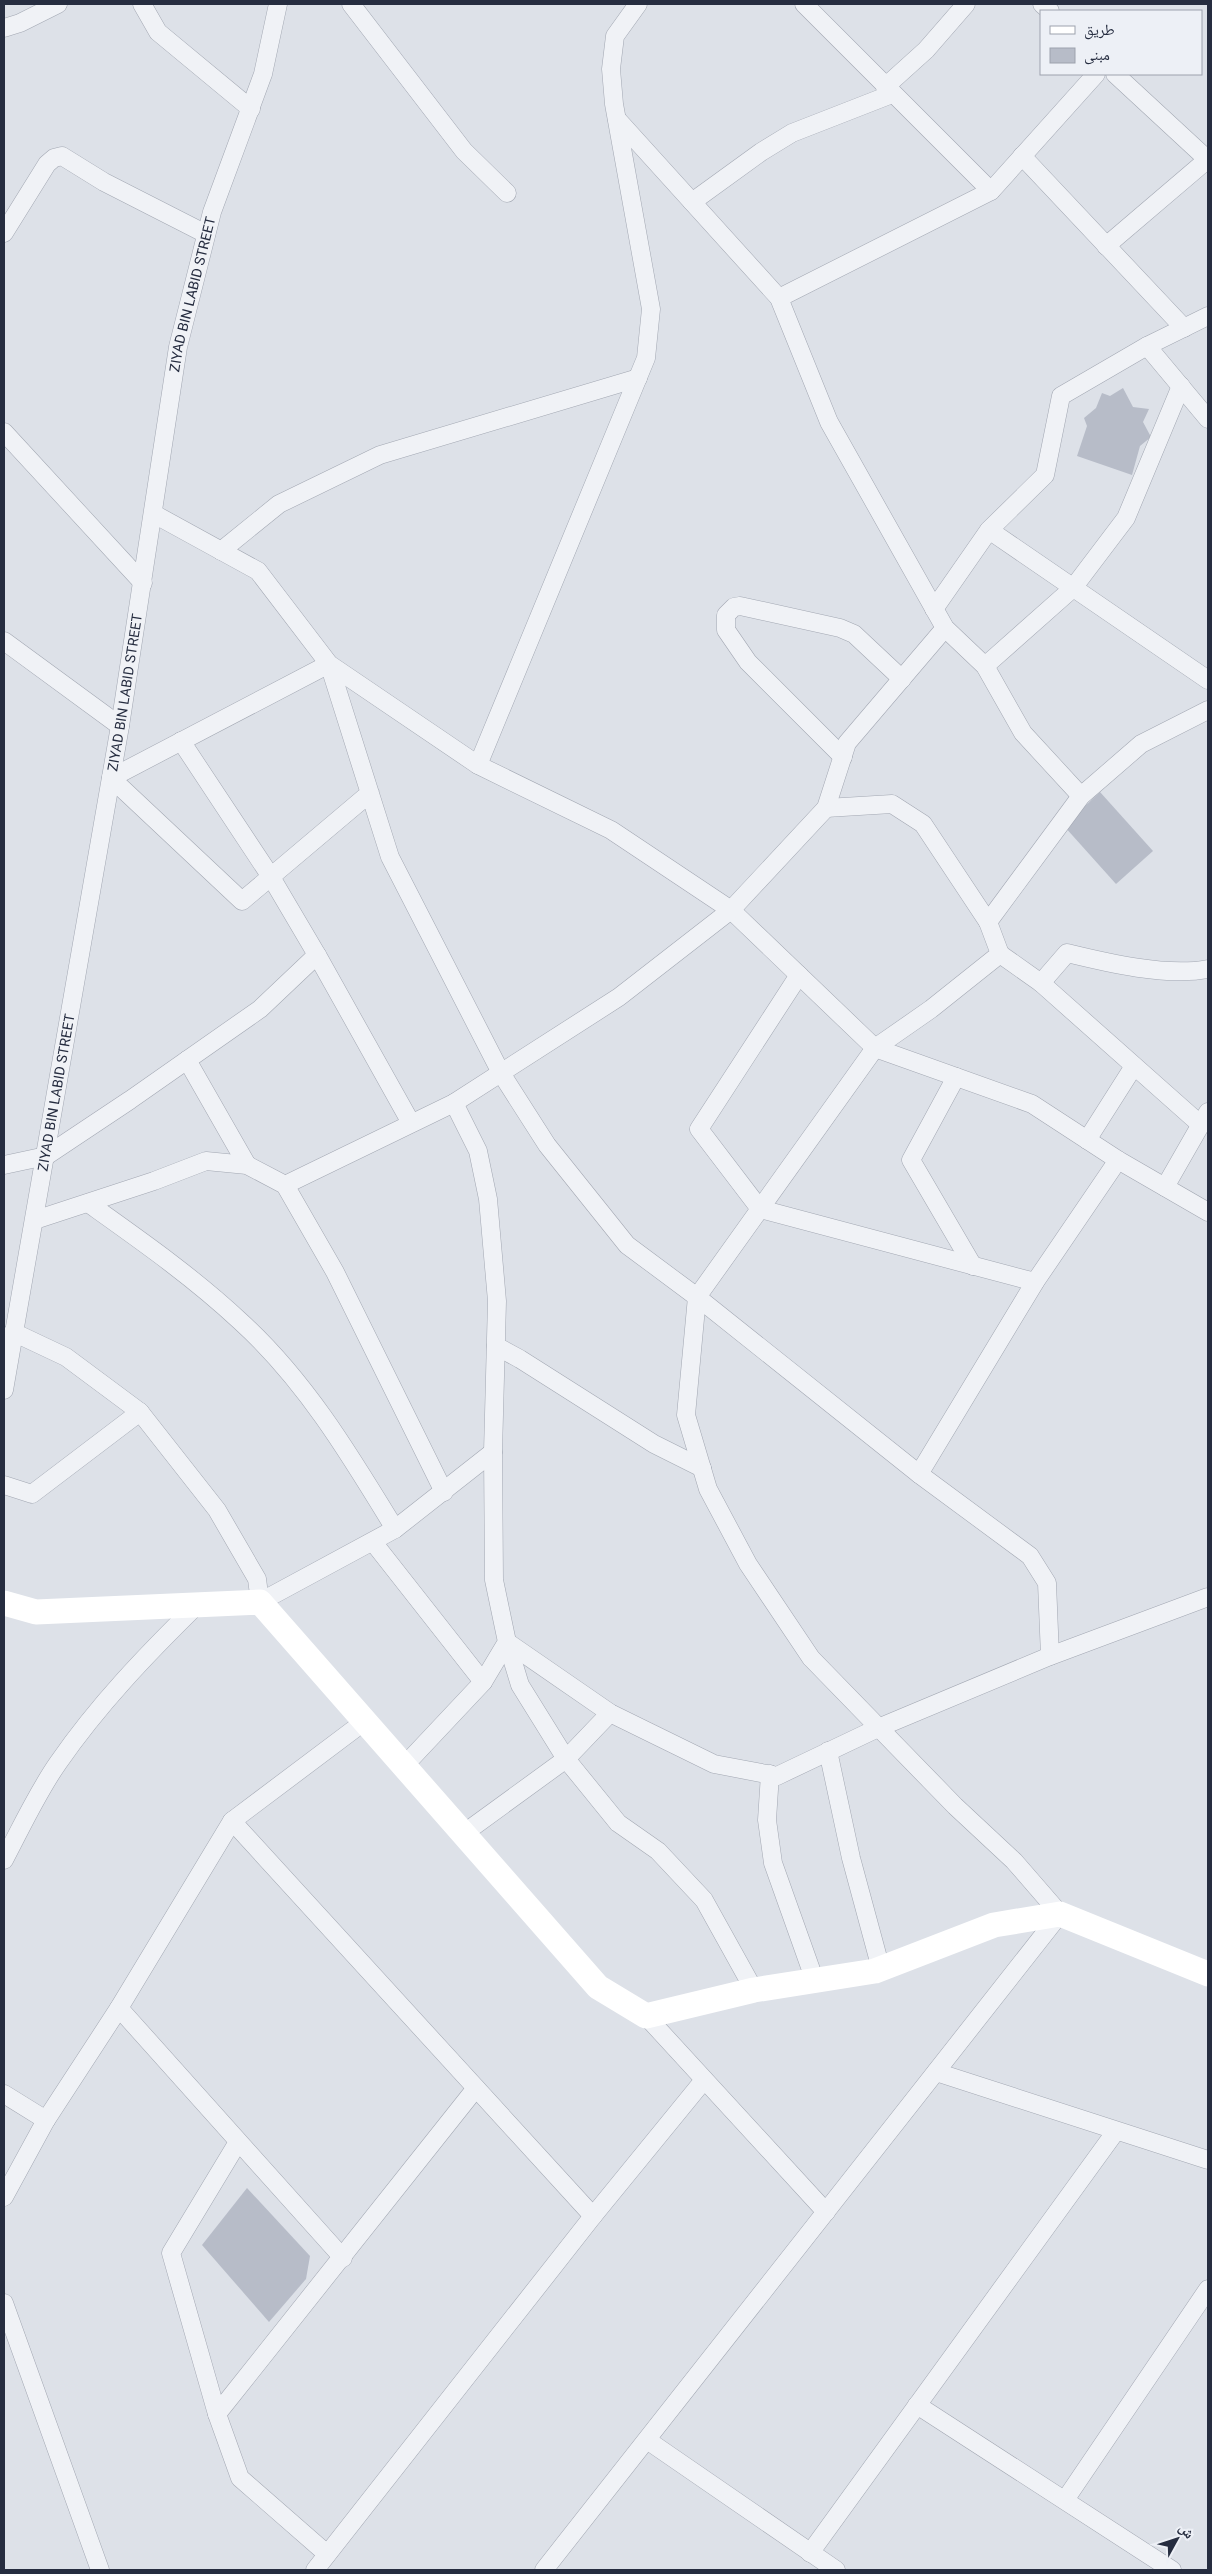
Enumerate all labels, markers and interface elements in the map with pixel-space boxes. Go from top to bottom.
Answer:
legend [1040,10,1202,75]
text: طريق [1084,21,1115,40]
text: مبنى [1084,46,1110,65]
street label: ZIYAD BIN LABID STREET [166,214,219,373]
street label: ZIYAD BIN LABID STREET [104,612,145,772]
street label: ZIYAD BIN LABID STREET [34,1012,78,1172]
north arrow [1152,2514,1202,2564]
text: ش [1175,2520,1198,2542]

